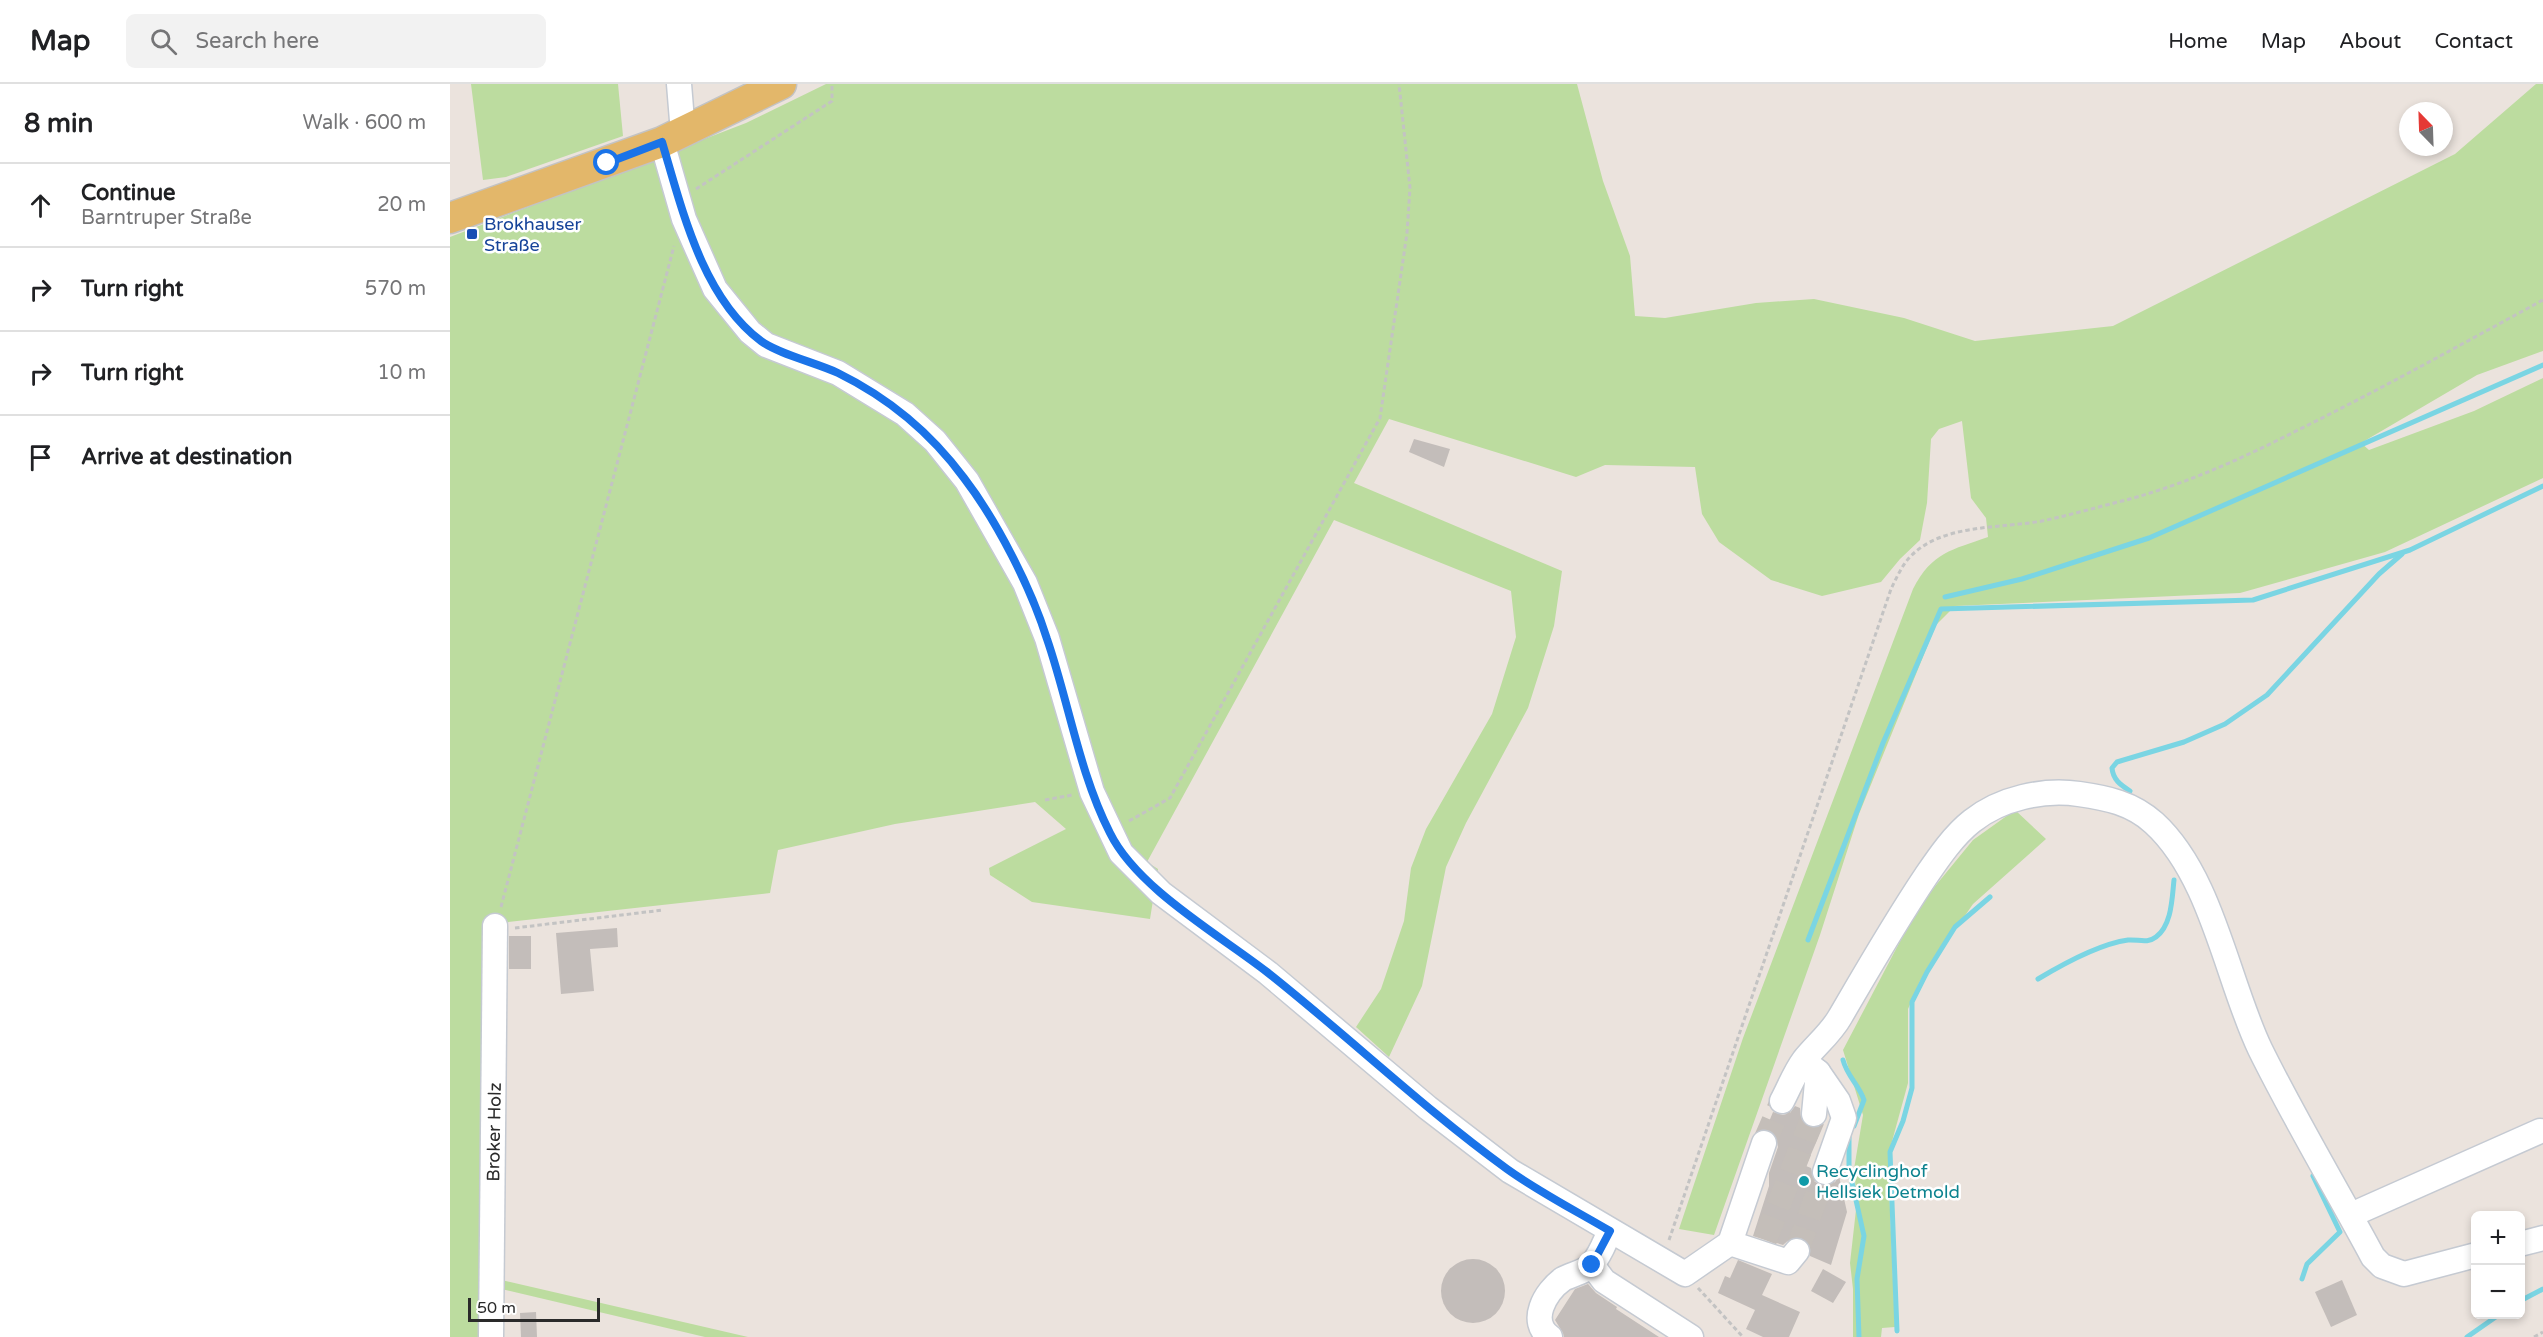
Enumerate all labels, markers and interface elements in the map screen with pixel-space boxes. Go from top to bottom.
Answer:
search box [126,14,546,68]
text: Map [30,24,90,58]
icon: search [147,25,180,58]
text: Search here [195,28,319,54]
text: Home [2168,29,2228,54]
text: Map [2261,29,2306,54]
text: About [2339,29,2401,54]
text: Contact [2434,29,2513,54]
north arrow [2399,102,2453,156]
text: 8 min [24,108,93,139]
text: Walk · 600 m [303,111,426,135]
route start [593,149,619,175]
text: Continue [81,180,176,206]
icon: ahead [24,189,57,222]
text: 20 m [377,193,426,217]
text: Barntruper Straße [81,206,252,230]
place label: Brokhauser Straße [484,213,582,256]
marker: Brokhauser Straße [465,227,479,241]
icon: right [24,273,57,306]
text: Turn right [81,276,183,302]
text: 570 m [365,277,426,301]
icon: right [24,357,57,390]
text: Turn right [81,360,183,386]
text: 10 m [377,361,426,385]
icon: arrive [24,441,57,474]
text: Arrive at destination [81,444,292,470]
street label: Broker Holz [482,1082,506,1182]
place label: Recyclinghof Hellsiek Detmold [1816,1160,1960,1203]
marker: Recyclinghof Hellsiek Detmold [1797,1174,1811,1188]
map controls [2471,1211,2525,1319]
button: + [2471,1211,2525,1265]
route end [1578,1251,1604,1277]
button: − [2471,1265,2525,1319]
scale bar [468,1295,600,1322]
text: 50 m [477,1298,516,1318]

